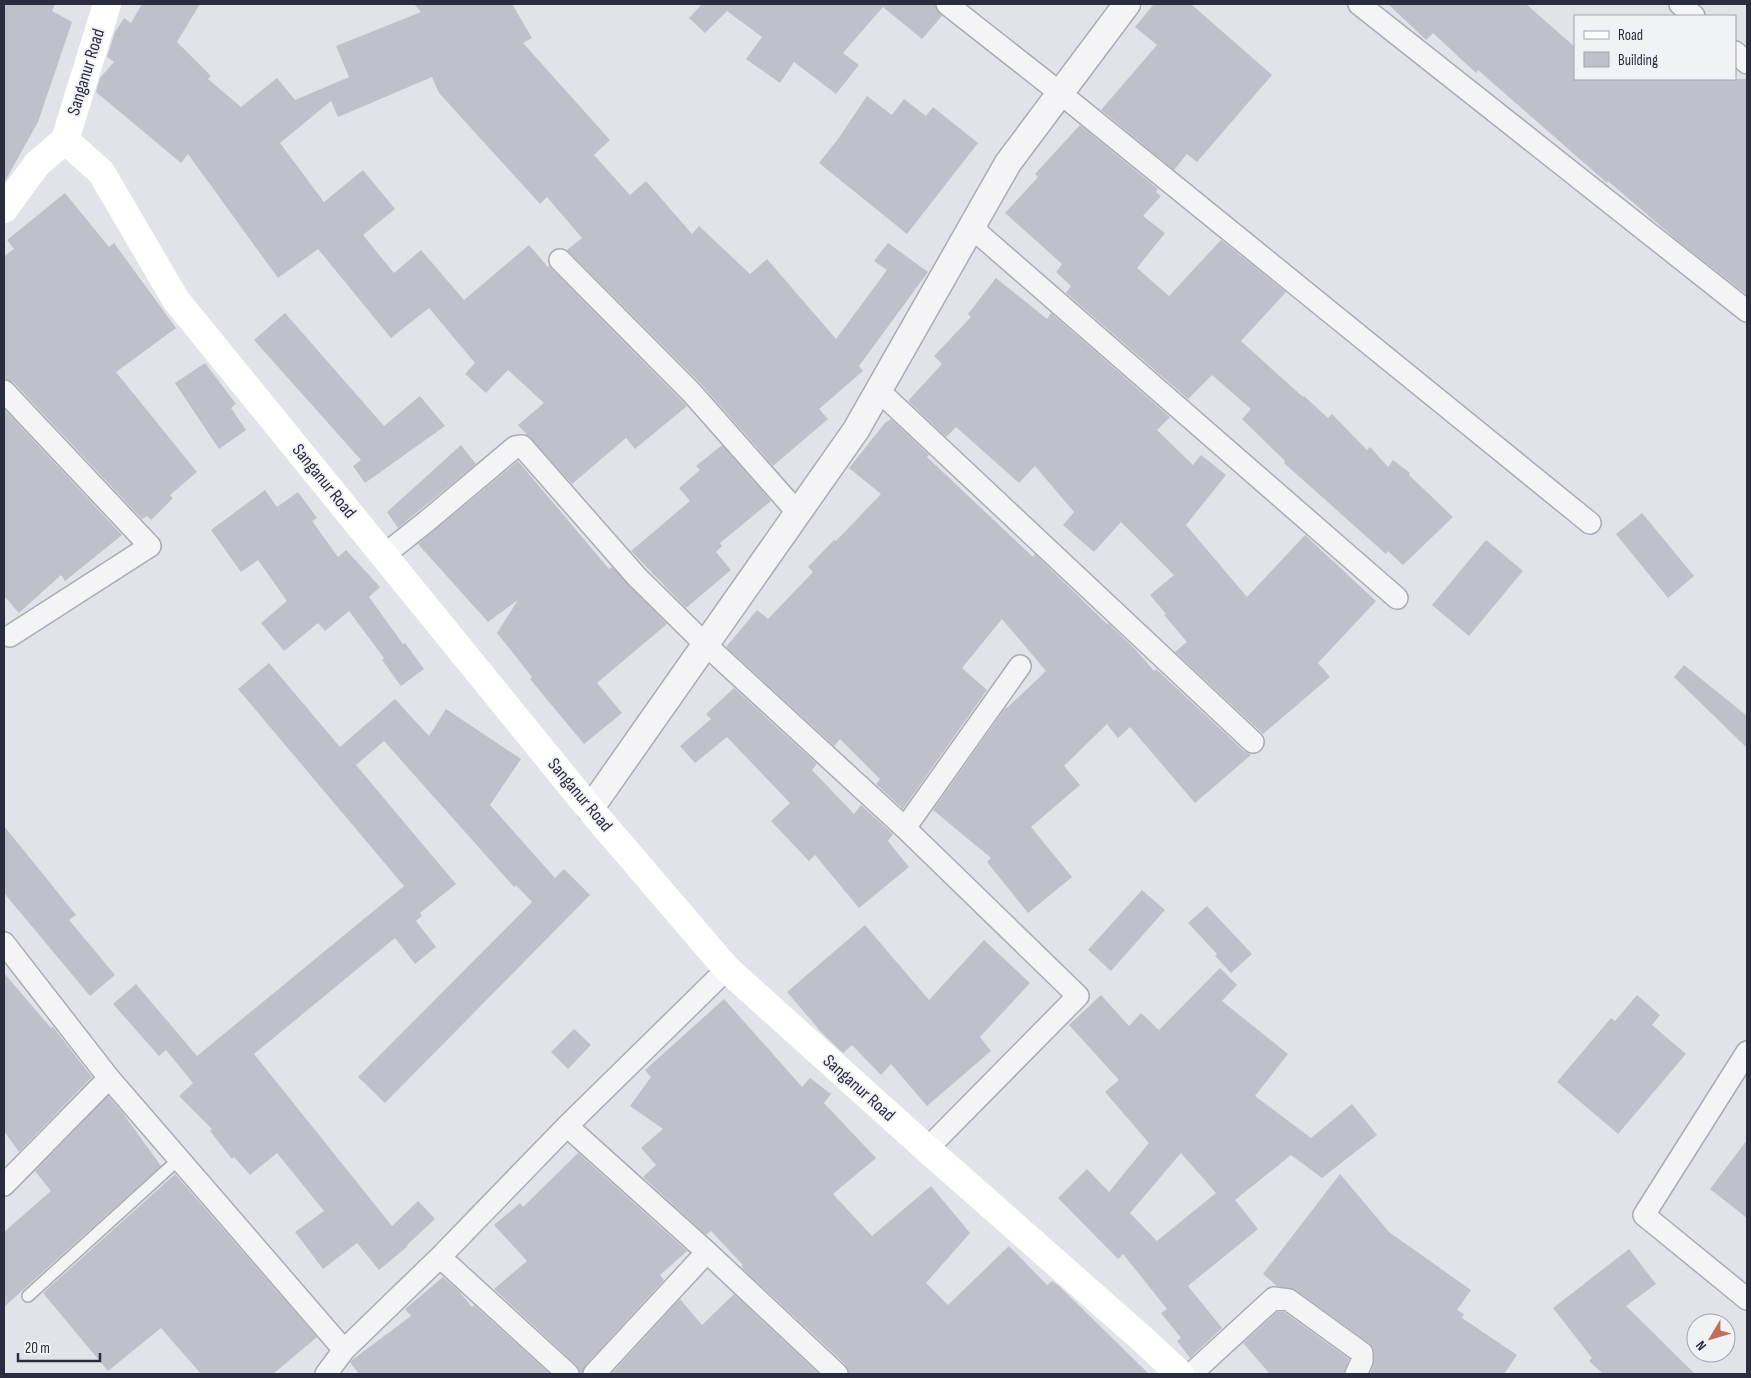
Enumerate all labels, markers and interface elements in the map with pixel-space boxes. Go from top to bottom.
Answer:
legend [1574,15,1736,80]
street label: Sanganur Road [63,26,109,118]
text: Road [1618,26,1643,45]
text: Building [1618,51,1658,70]
street label: Sanganur Road [288,440,360,522]
street label: Sanganur Road [543,754,617,836]
street label: Sanganur Road [819,1050,899,1126]
north arrow [1686,1313,1736,1363]
scale bar [18,1330,100,1362]
text: N [1692,1338,1710,1354]
text: 20 m [25,1339,50,1358]

